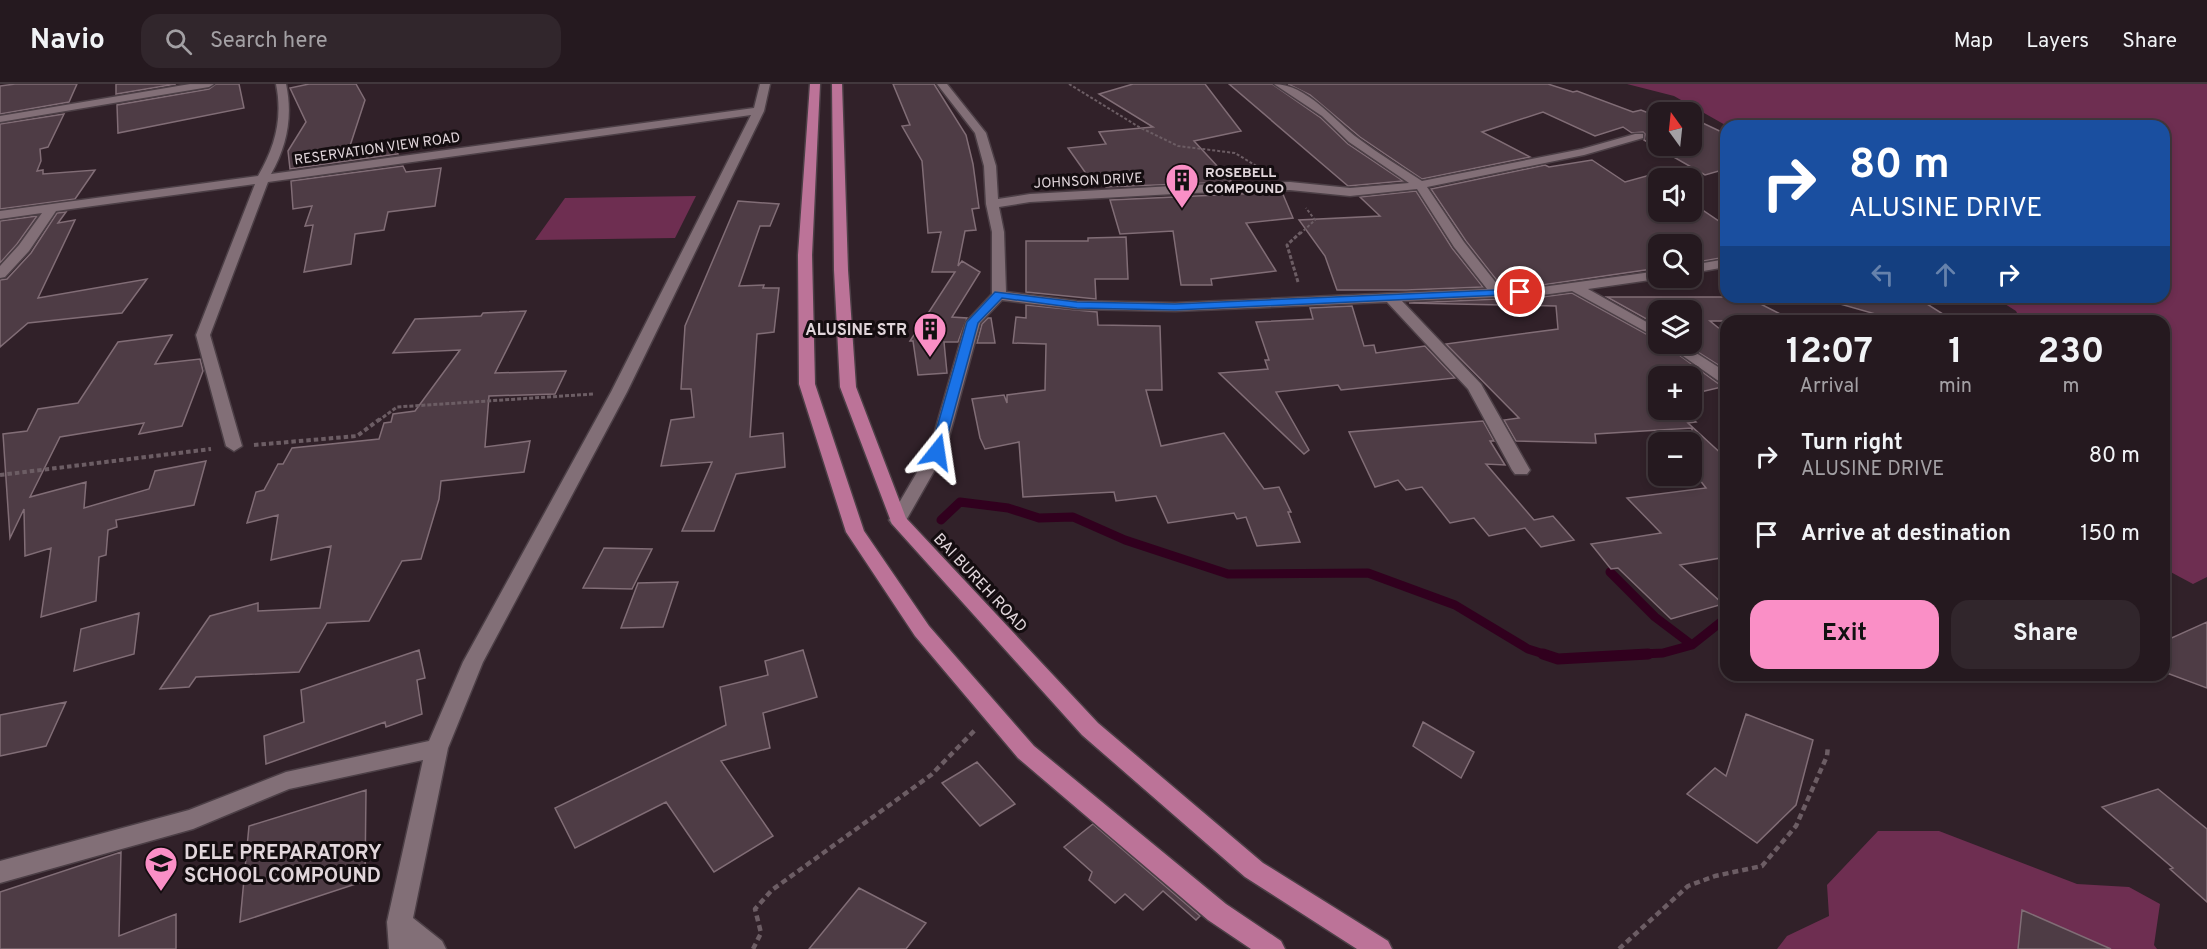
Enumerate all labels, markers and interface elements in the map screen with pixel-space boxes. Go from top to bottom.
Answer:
search box [141,14,561,68]
text: Navio [30,23,105,59]
icon: search [162,25,195,58]
text: Search here [210,28,327,55]
text: Map [1954,28,1993,55]
text: Layers [2026,28,2089,55]
text: Share [2122,28,2177,55]
north arrow [1648,102,1702,156]
map controls [1648,102,1702,486]
street label: RESERVATION VIEW ROAD [293,129,461,170]
text: 80 m [1849,140,1950,193]
icon: right [1750,144,1828,222]
building icon: ROSEBELL COMPOUND [1164,162,1200,209]
place label: ROSEBELL COMPOUND [1205,165,1284,198]
button: sound [1648,168,1702,222]
street label: JOHNSON DRIVE [1033,170,1143,193]
text: ALUSINE DRIVE [1849,192,2043,226]
button: search [1648,234,1702,288]
icon: left [1866,258,1899,291]
icon: ahead [1929,258,1962,291]
icon: right [1992,258,2025,291]
pin [1494,266,1545,317]
icon: arrive [1503,275,1536,308]
button: layers [1648,300,1702,354]
building icon: ALUSINE STR [912,311,948,358]
place label: ALUSINE STR [805,321,907,341]
text: 12:07 [1786,330,1873,376]
text: 1 [1948,330,1963,376]
text: 230 [2038,330,2104,376]
button: + [1648,366,1702,420]
text: Arrival [1800,374,1859,400]
text: min [1939,374,1972,400]
text: m [2062,374,2079,400]
position arrow [905,420,969,484]
text: Turn right [1801,430,1903,457]
button: − [1648,432,1702,486]
icon: right [1750,440,1783,473]
text: 80 m [2089,443,2140,470]
text: ALUSINE DRIVE [1801,457,1944,483]
icon: arrive [1750,518,1783,551]
text: Arrive at destination [1801,521,2011,548]
text: 150 m [2080,521,2140,548]
street label: BAI BUREH ROAD [928,530,1031,637]
button: Exit [1750,600,1939,669]
button: Share [1951,600,2140,669]
place label: DELE PREPARATORY SCHOOL COMPOUND [184,841,382,890]
school or university icon: DELE PREPARATORY SCHOOL COMPOUND [143,845,179,892]

